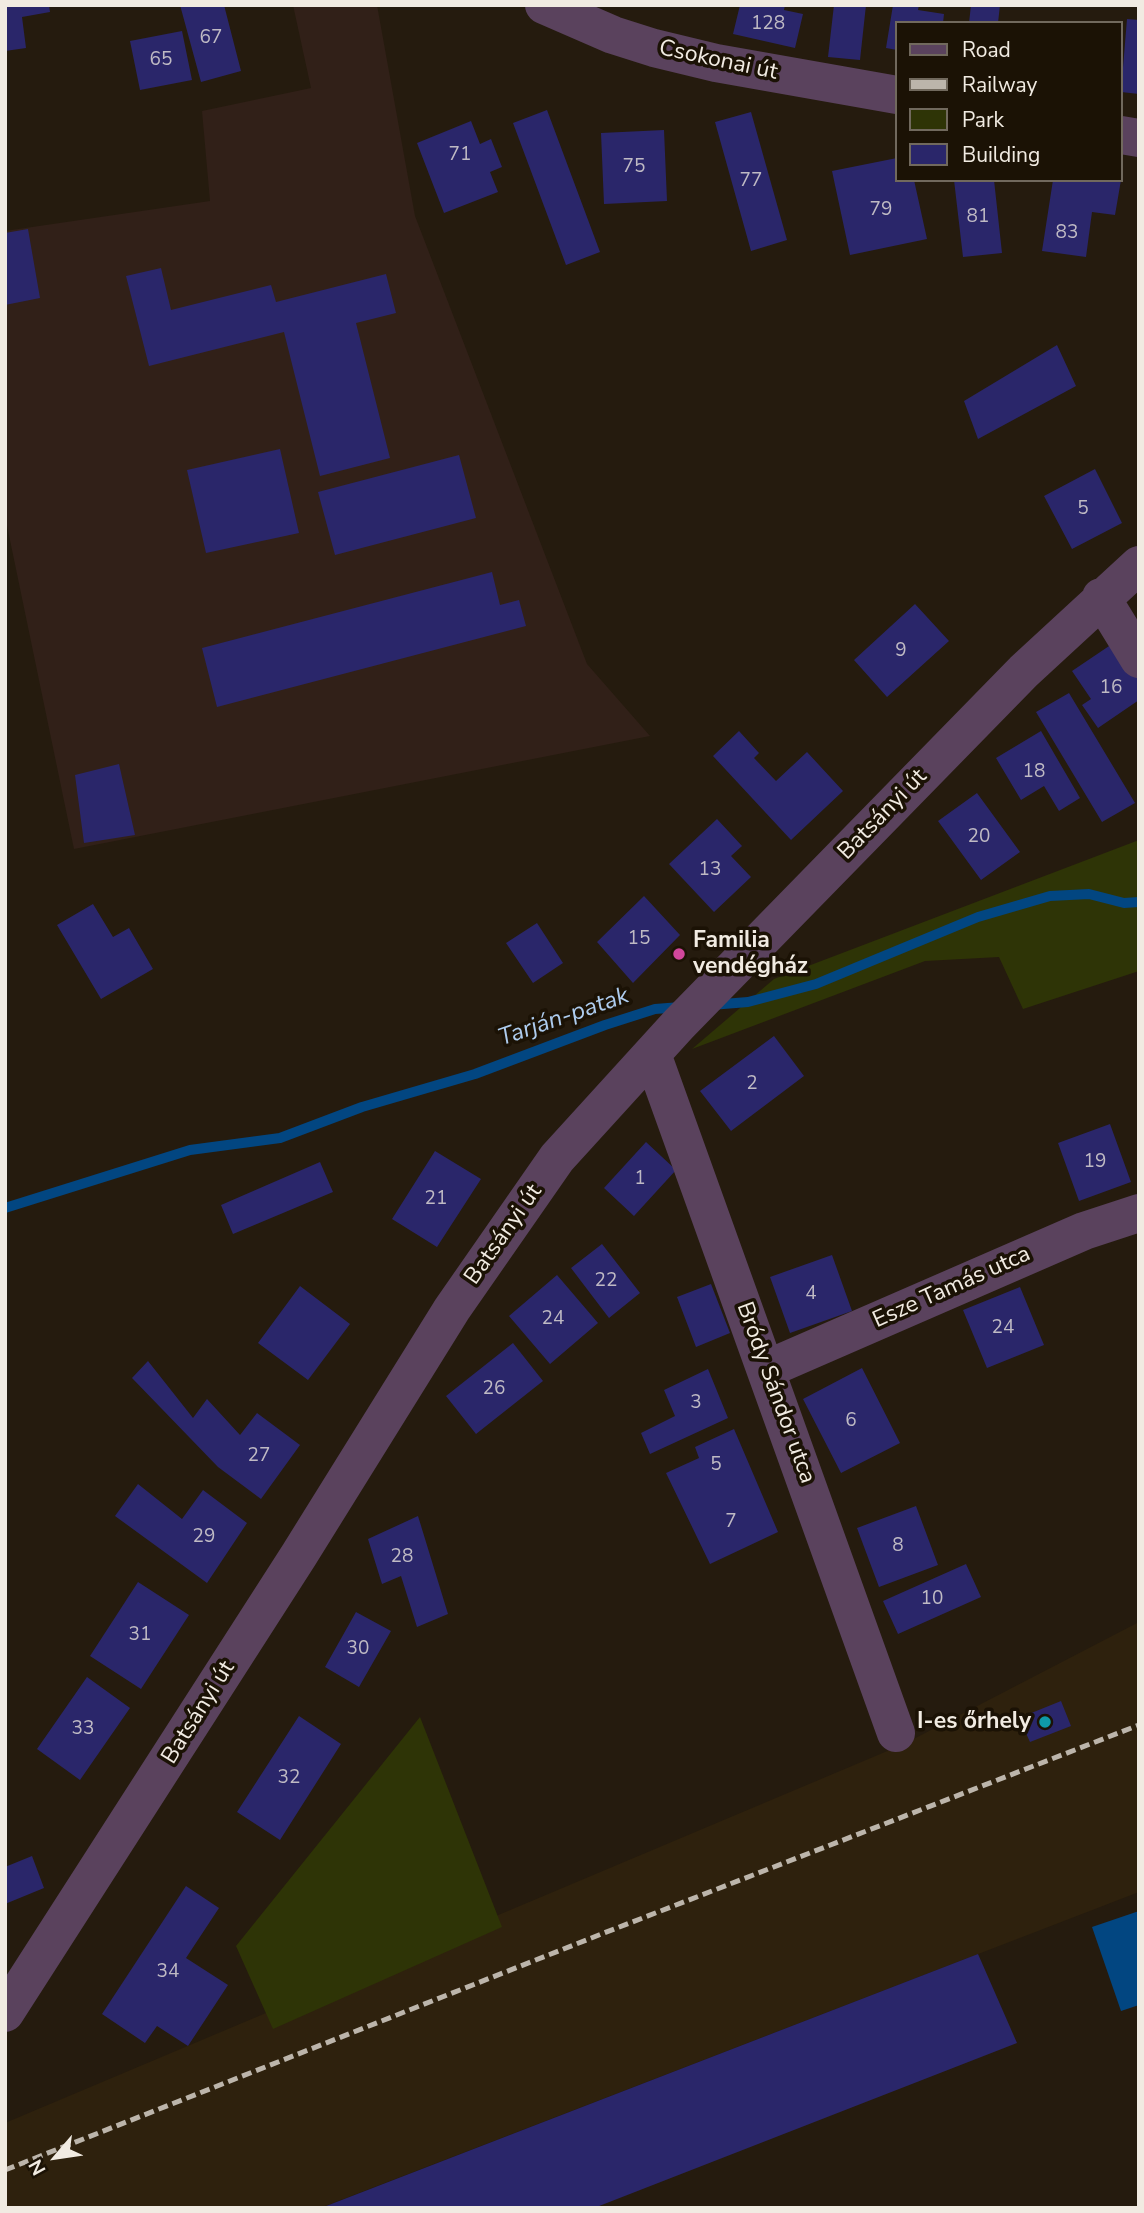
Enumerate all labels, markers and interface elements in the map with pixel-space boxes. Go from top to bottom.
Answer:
house number: 128 [751,13,785,35]
legend [895,21,1123,182]
house number: 67 [200,27,222,49]
street label: Csokonai út [656,35,780,87]
text: Road [962,36,1011,64]
house number: 65 [150,49,172,71]
text: Railway [962,71,1037,99]
text: Park [962,106,1004,134]
text: Building [962,141,1040,169]
house number: 71 [449,144,471,166]
house number: 75 [623,156,645,178]
house number: 77 [740,170,762,192]
house number: 79 [870,199,892,221]
house number: 81 [967,206,989,228]
house number: 83 [1056,222,1078,244]
house number: 5 [1077,498,1089,520]
house number: 9 [895,640,907,662]
house number: 16 [1100,677,1122,699]
house number: 18 [1023,761,1045,783]
street label: Batsányi út [833,764,933,866]
house number: 20 [968,826,990,848]
house number: 13 [699,859,721,881]
place label: Familia vendégház [693,927,808,981]
house number: 15 [628,928,650,950]
marker: Familia vendégház [671,946,687,962]
water label: Tarján-patak [495,982,633,1054]
house number: 2 [746,1073,758,1095]
house number: 19 [1084,1151,1106,1173]
house number: 1 [634,1168,646,1190]
street label: Batsányi út [459,1180,549,1290]
house number: 21 [425,1188,447,1210]
street label: Esze Tamás utca [869,1241,1035,1335]
house number: 22 [595,1270,617,1292]
house number: 4 [805,1283,817,1305]
street label: Bródy Sándor utca [729,1299,821,1487]
house number: 24 [542,1308,564,1330]
house number: 24 [992,1317,1014,1339]
house number: 26 [483,1378,505,1400]
house number: 3 [690,1392,702,1414]
house number: 6 [845,1410,857,1432]
house number: 27 [248,1445,270,1467]
house number: 5 [710,1454,722,1476]
house number: 7 [725,1511,737,1533]
house number: 29 [193,1526,215,1548]
house number: 8 [892,1535,904,1557]
house number: 28 [391,1546,413,1568]
house number: 10 [921,1588,943,1610]
house number: 31 [129,1624,151,1646]
house number: 30 [347,1638,369,1660]
street label: Batsányi út [157,1656,241,1770]
place label: I-es őrhely [917,1708,1031,1736]
marker: I-es őrhely [1037,1714,1053,1730]
house number: 33 [72,1718,94,1740]
house number: 32 [278,1767,300,1789]
house number: 34 [157,1961,179,1983]
north arrow [21,2122,91,2192]
text: N [23,2155,52,2180]

